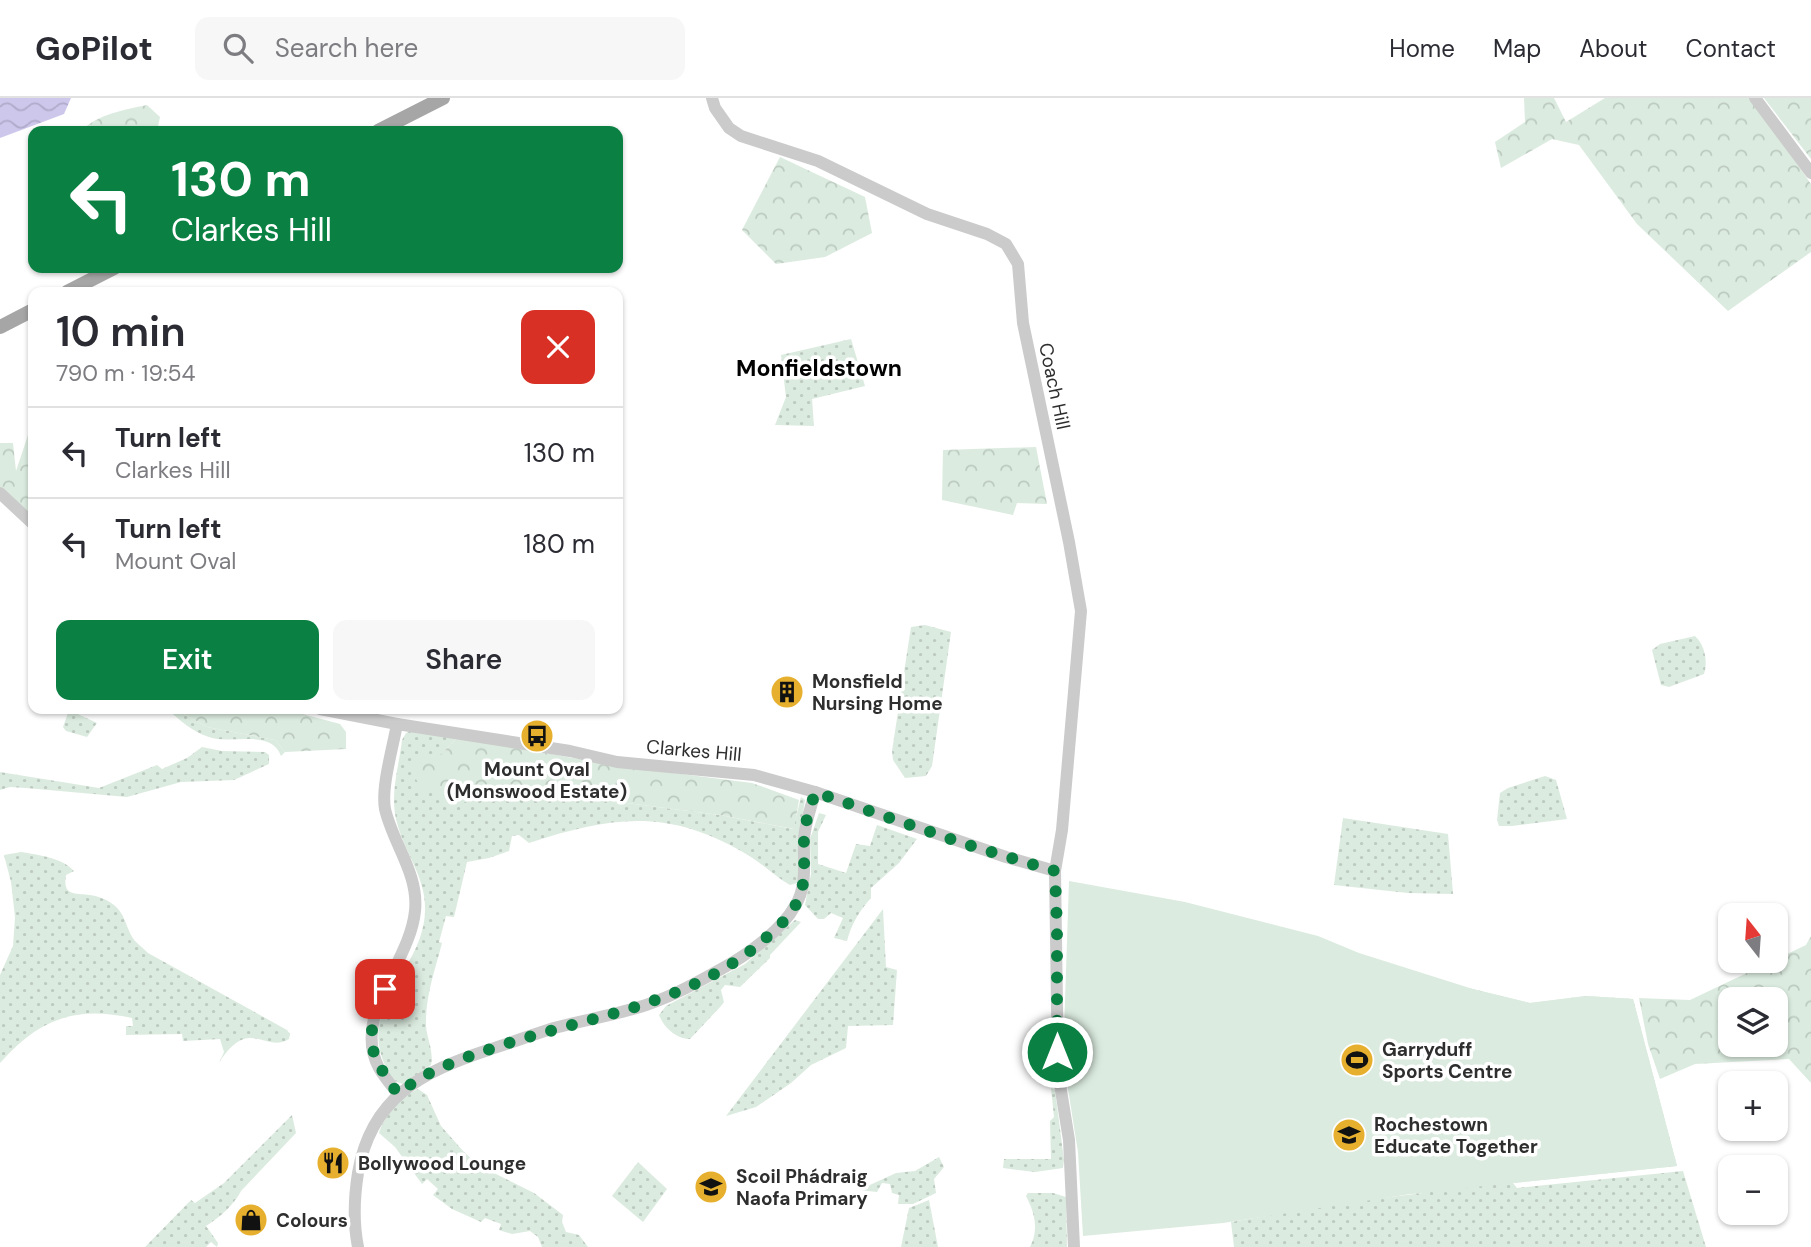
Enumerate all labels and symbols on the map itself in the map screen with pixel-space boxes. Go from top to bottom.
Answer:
street label: Coach Hill [1033,340,1076,432]
district label: Monfieldstown [736,353,902,383]
place label: Monsfield Nursing Home [812,669,943,716]
building icon: Monsfield Nursing Home [768,673,806,711]
bus stop icon: Mount Oval (Monswood Estate) [518,717,556,755]
street label: Clarkes Hill [645,734,743,767]
place label: Mount Oval (Monswood Estate) [447,757,627,804]
north arrow [1718,903,1788,973]
pin [355,959,415,1019]
position arrow [1020,1015,1094,1089]
place label: Garryduff Sports Centre [1382,1037,1513,1084]
sports icon: Garryduff Sports Centre [1338,1041,1376,1079]
place label: Rochestown Educate Together [1374,1112,1538,1159]
school or university icon: Rochestown Educate Together [1330,1116,1368,1154]
restaurant icon: Bollywood Lounge [314,1144,352,1182]
place label: Bollywood Lounge [358,1151,526,1176]
place label: Scoil Phádraig Naofa Primary [736,1164,868,1211]
school or university icon: Scoil Phádraig Naofa Primary [692,1168,730,1206]
shop icon: Colours [232,1201,270,1239]
place label: Colours [276,1208,348,1233]

